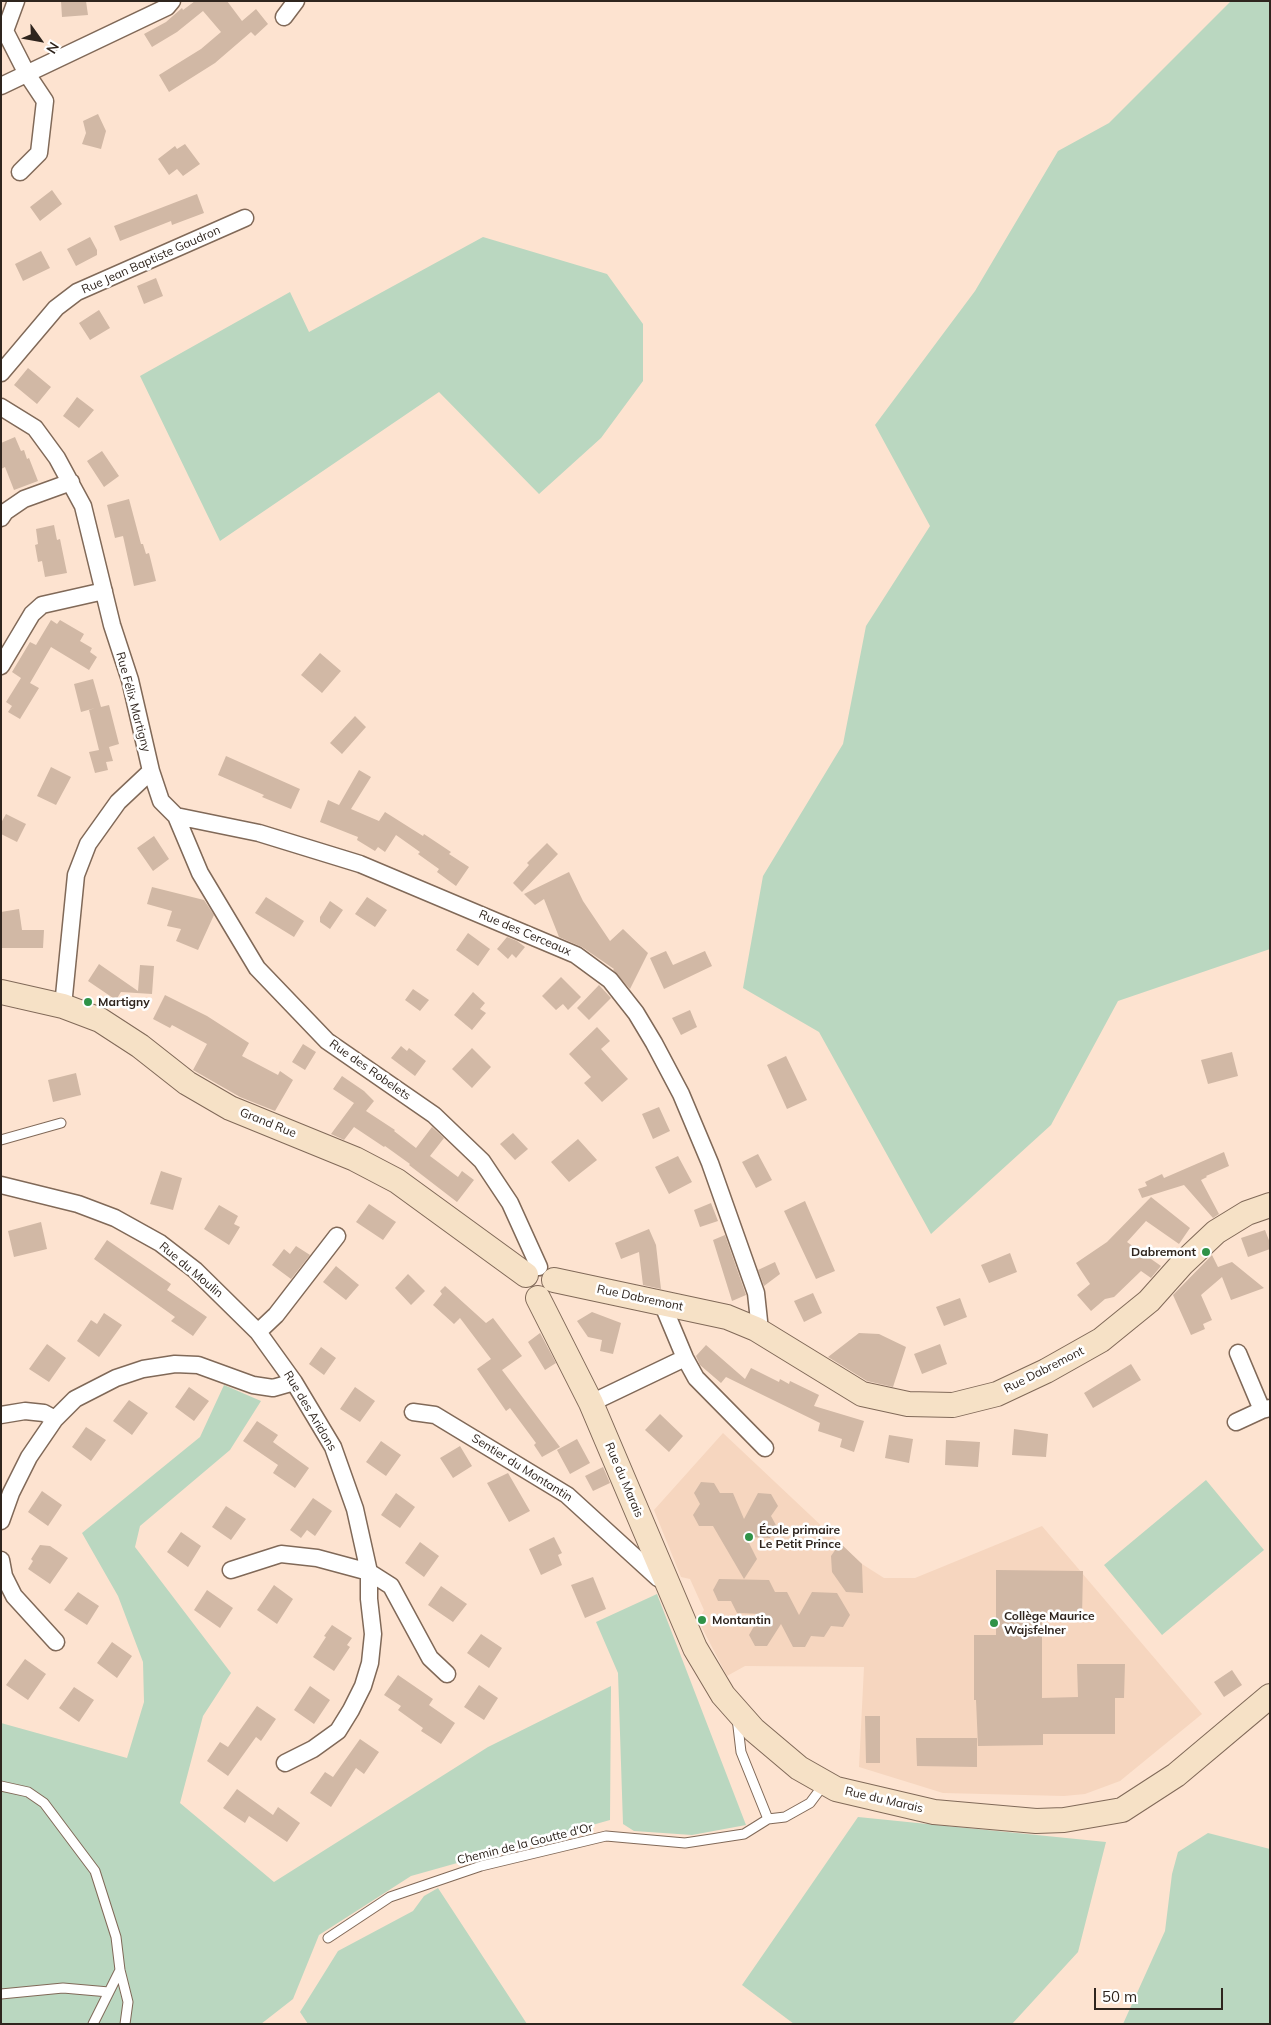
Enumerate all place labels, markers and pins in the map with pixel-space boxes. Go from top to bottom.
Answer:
place label: Martigny [98,995,150,1009]
marker: Martigny [82,996,94,1008]
place label: Dabremont [1131,1245,1196,1259]
marker: Dabremont [1200,1246,1212,1258]
place label: École primaire Le Petit Prince [759,1523,841,1551]
marker: École primaire Le Petit Prince [743,1531,755,1543]
place label: Collège Maurice Wajsfelner [1004,1609,1094,1637]
place label: Montantin [712,1613,771,1627]
marker: Montantin [696,1614,708,1626]
marker: Collège Maurice Wajsfelner [988,1617,1000,1629]

